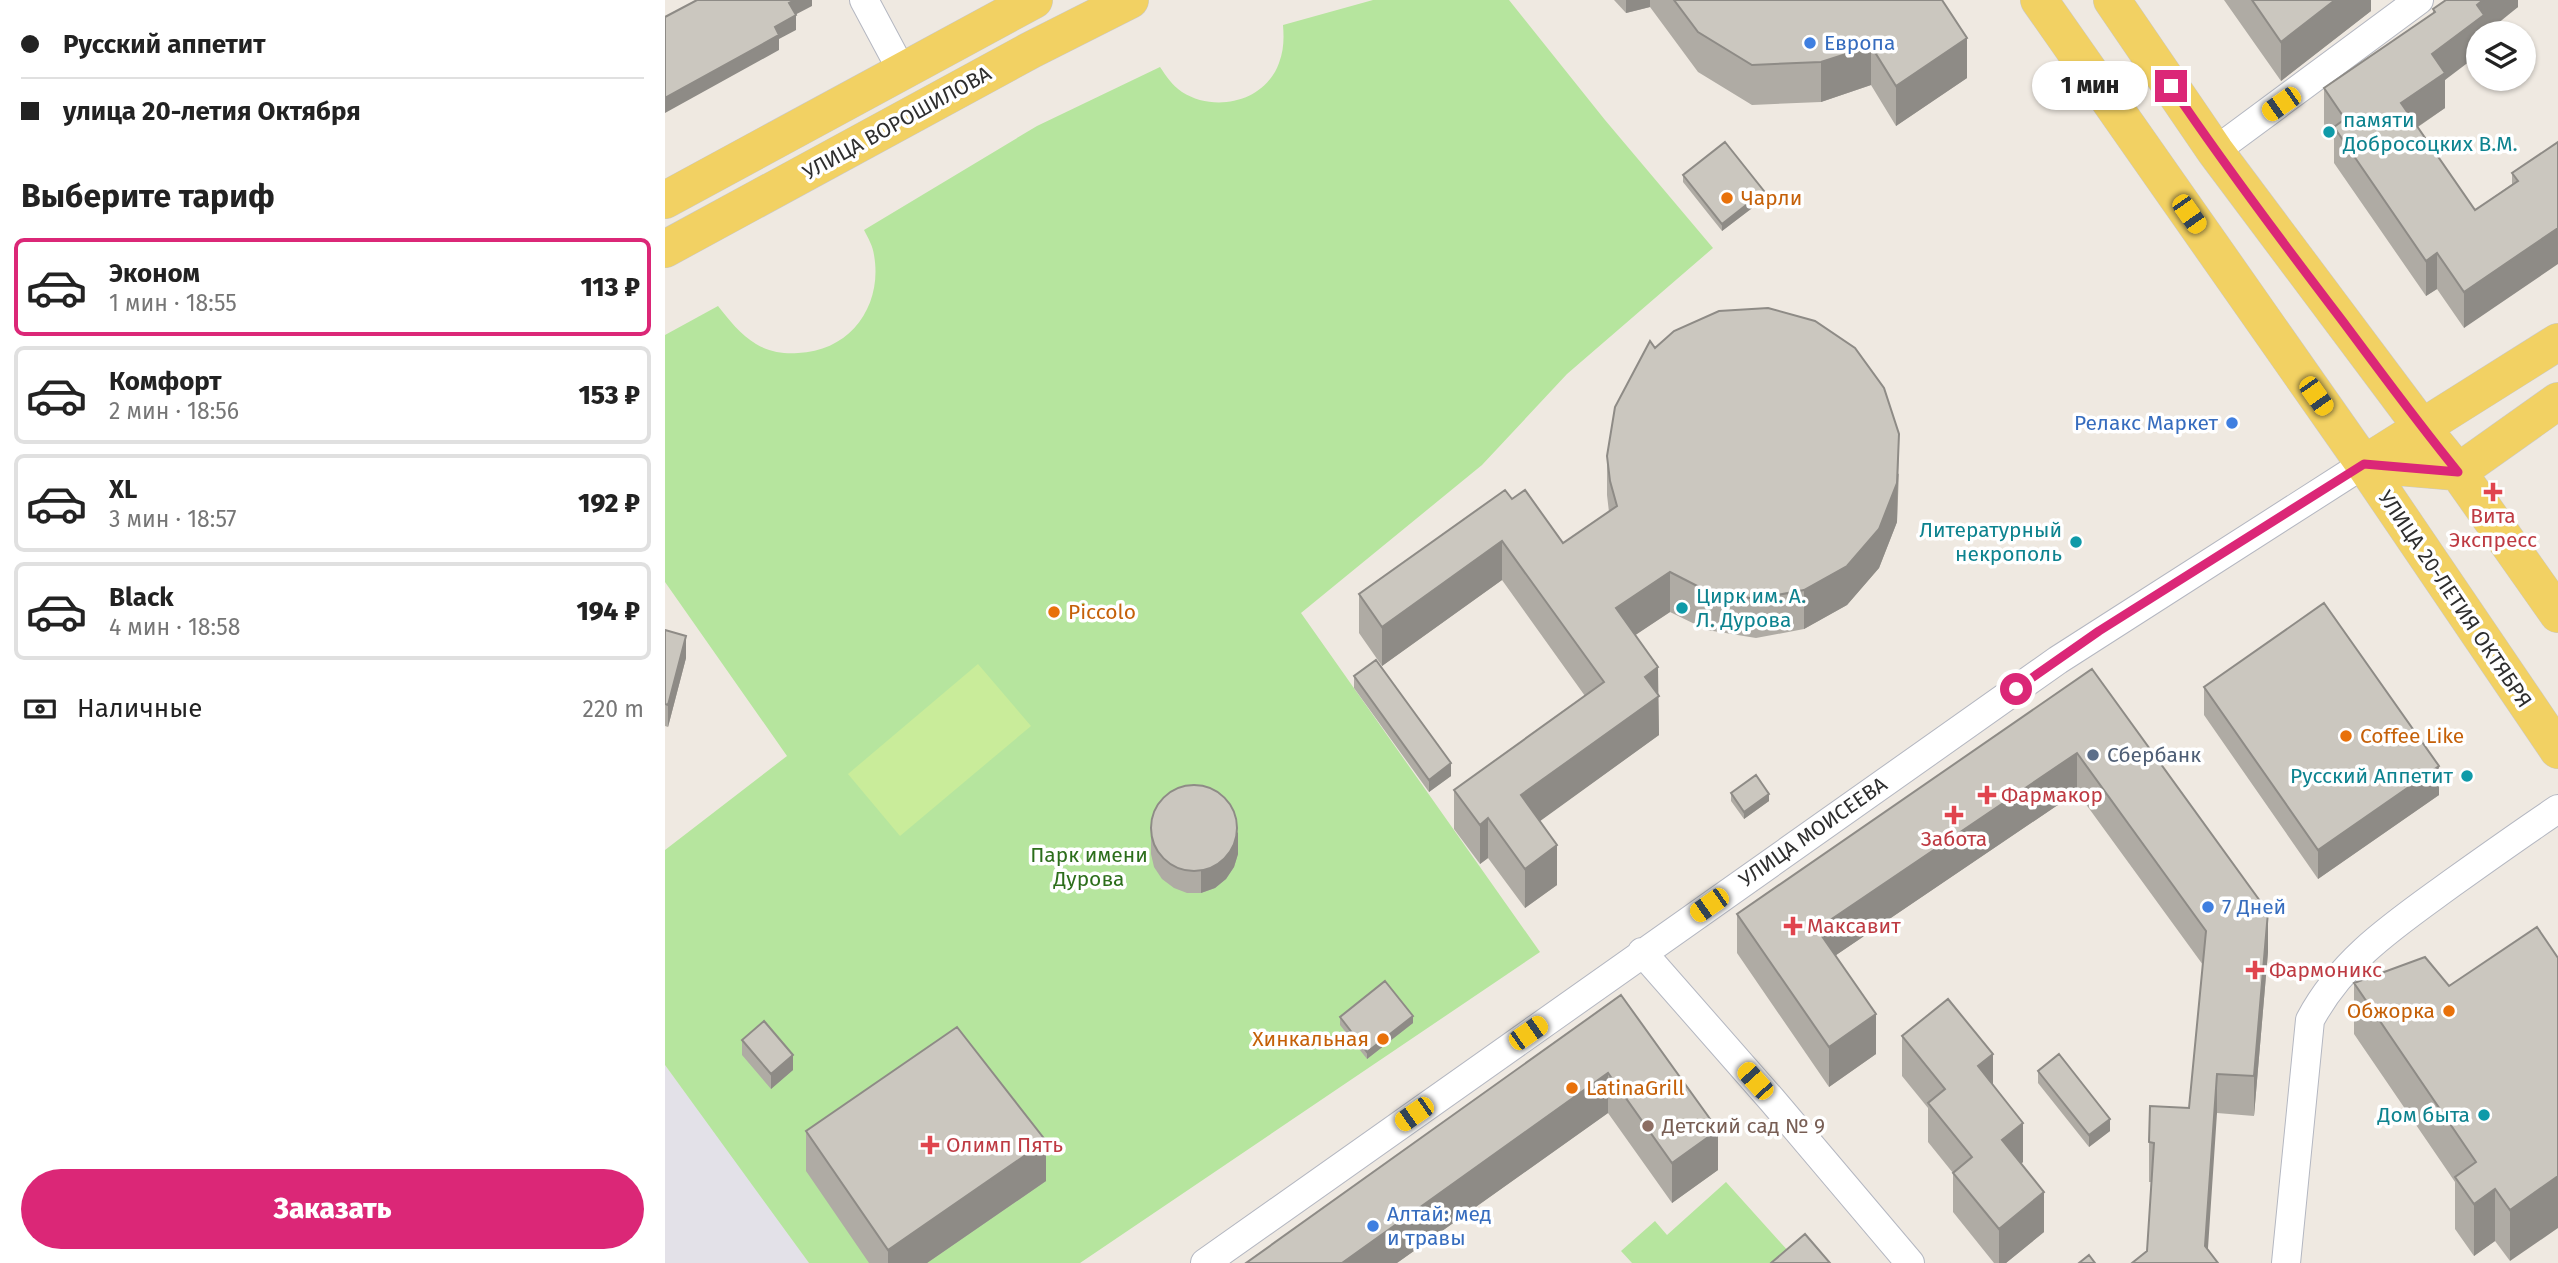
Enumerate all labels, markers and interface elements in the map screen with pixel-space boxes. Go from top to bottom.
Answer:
map controls [2466,21,2536,91]
button: layers [2466,21,2536,91]
text: Русский аппетит [63,29,265,60]
place label: Европа [1824,30,1895,56]
marker: Европа [1802,35,1818,51]
street label: УЛИЦА ВОРОШИЛОВА [798,60,996,186]
callout: 1 мин [2031,62,2147,110]
route end [2155,70,2187,102]
text: 1 мин [2061,71,2119,99]
car [2258,83,2305,125]
text: улица 20-летия Октября [63,96,361,127]
place label: памяти Добросоцких В.М. [2342,107,2518,157]
marker: памяти Добросоцких В.М. [2321,124,2337,140]
text: Выберите тариф [21,177,275,215]
place label: Чарли [1741,185,1802,211]
marker: Чарли [1719,190,1735,206]
car [2169,191,2210,237]
icon: car [25,256,88,319]
text: Эконом [109,258,200,289]
text: 113 ₽ [581,272,640,303]
text: 1 мин · 18:55 [109,289,237,317]
icon: car [25,364,88,427]
text: Комфорт [109,366,222,397]
car [2296,373,2337,419]
text: 153 ₽ [578,380,640,411]
text: 2 мин · 18:56 [109,397,239,425]
place label: Релакс Маркет [2074,410,2219,436]
marker: Релакс Маркет [2224,415,2240,431]
icon: car [25,472,88,535]
text: XL [109,474,137,505]
marker: Вита Экспресс [2485,484,2501,500]
street label: УЛИЦА 20-ЛЕТИЯ ОКТЯБРЯ [2373,485,2537,713]
text: 192 ₽ [578,488,640,519]
place label: Вита Экспресс [2449,503,2537,553]
text: 3 мин · 18:57 [109,505,237,533]
place label: Литературный некрополь [1919,517,2062,567]
marker: Литературный некрополь [2068,534,2084,550]
icon: car [25,580,88,643]
text: Black [109,582,174,613]
place label: Цирк им. А. Л. Дурова [1696,583,1806,633]
text: 194 ₽ [576,596,640,627]
place label: Piccolo [1068,599,1136,625]
marker: Цирк им. А. Л. Дурова [1674,600,1690,616]
marker: Piccolo [1046,604,1062,620]
text: 4 мин · 18:58 [109,613,240,641]
route start [2000,673,2032,705]
icon: cash [21,690,59,728]
text: Наличные [77,693,202,724]
text: 220 m [583,695,644,723]
place label: Coffee Like [2360,723,2464,749]
marker: Coffee Like [2338,728,2354,744]
place label: Сбербанк [2107,742,2201,768]
marker: Сбербанк [2085,747,2101,763]
place label: Русский Аппетит [2290,763,2454,789]
marker: Русский Аппетит [2459,768,2475,784]
street label: УЛИЦА МОИСЕЕВА [1734,771,1892,893]
place label: Фармакор [2001,782,2103,808]
marker: Фармакор [1979,787,1995,803]
marker: Забота [1946,807,1962,823]
place label: Забота [1921,826,1987,852]
park label: Парк имени Дурова [1030,842,1148,892]
car [1686,884,1733,926]
place label: 7 Дней [2222,894,2286,920]
marker: 7 Дней [2200,899,2216,915]
place label: Максавит [1807,913,1901,939]
marker: Максавит [1785,918,1801,934]
place label: Фармоникс [2269,957,2382,983]
marker: Фармоникс [2247,962,2263,978]
place label: Обжорка [2347,998,2435,1024]
marker: Обжорка [2441,1003,2457,1019]
car [1505,1012,1552,1054]
place label: Хинкальная [1252,1026,1369,1052]
marker: Хинкальная [1375,1031,1391,1047]
car [1734,1058,1777,1104]
place label: LatinaGrill [1586,1075,1685,1101]
marker: LatinaGrill [1564,1080,1580,1096]
car [1391,1093,1438,1135]
place label: Дом быта [2377,1102,2470,1128]
marker: Дом быта [2476,1107,2492,1123]
place label: Детский сад № 9 [1661,1113,1825,1139]
marker: Детский сад № 9 [1640,1118,1656,1134]
place label: Олимп Пять [946,1132,1063,1158]
marker: Олимп Пять [920,1135,940,1155]
button: Заказать [21,1169,644,1249]
place label: Алтай: мед и травы [1387,1201,1491,1251]
marker: Алтай: мед и травы [1365,1218,1381,1234]

